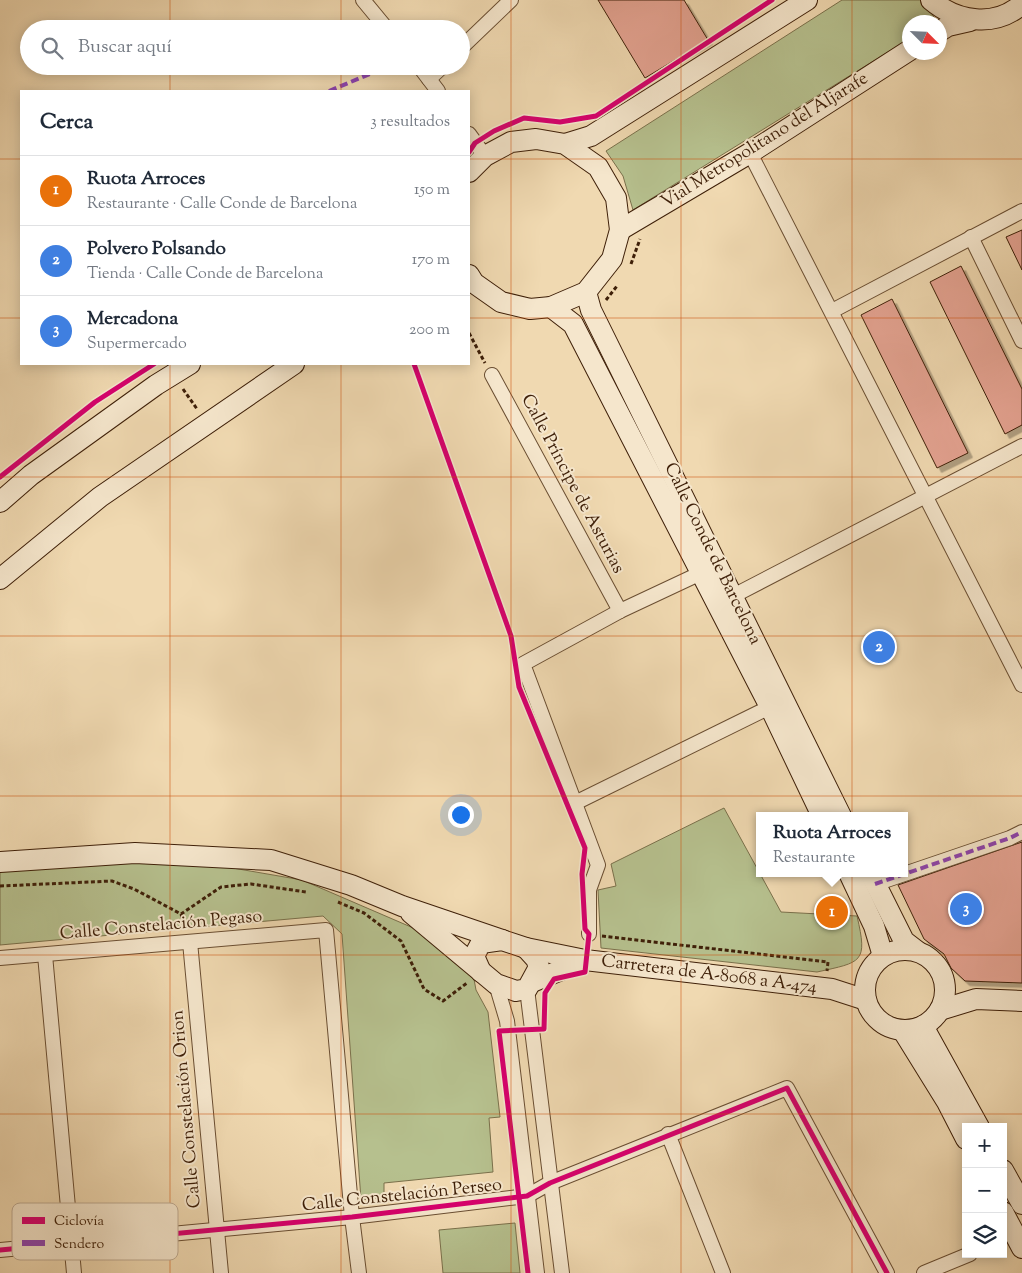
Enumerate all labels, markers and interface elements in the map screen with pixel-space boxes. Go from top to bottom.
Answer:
north arrow [902,15,947,60]
search box [20,20,470,75]
icon: search [38,34,66,62]
text: Buscar aquí [78,34,172,61]
street label: Vial Metropolitano del Aljarafe [656,66,874,216]
text: Cerca [40,108,93,138]
text: 3 resultados [370,111,450,134]
text: Ruota Arroces [87,166,205,193]
text: 1 [53,179,59,202]
text: 150 m [414,179,450,202]
text: Restaurante · Calle Conde de Barcelona [87,193,357,216]
text: Polvero Polsando [87,236,226,263]
text: 2 [52,249,60,272]
text: 170 m [412,249,450,272]
text: Tienda · Calle Conde de Barcelona [87,263,323,286]
text: Mercadona [87,306,178,333]
text: 3 [53,319,59,342]
text: 200 m [409,319,450,342]
text: Supermercado [87,333,187,356]
street label: Calle Príncipe de Asturias [514,390,630,578]
street label: Calle Conde de Barcelona [657,459,767,649]
pin: 2 [863,628,895,666]
your location [448,802,474,828]
popup [756,812,908,877]
text: Ruota Arroces [773,820,891,847]
text: Restaurante [773,847,855,870]
pin: 3 [950,890,982,928]
pin: 1 [816,893,848,931]
street label: Calle Constelación Pegaso [59,904,263,948]
street label: Carretera de A-8068 a A-474 [600,949,818,1001]
street label: Calle Constelación Orion [165,1008,209,1209]
map controls [962,1123,1007,1258]
button: + [962,1123,1007,1168]
button: − [962,1168,1007,1213]
street label: Calle Constelación Perseo [301,1173,503,1219]
legend [12,1203,178,1260]
text: Ciclovía [54,1212,105,1232]
button: layers [962,1213,1007,1258]
text: Sendero [54,1235,105,1255]

